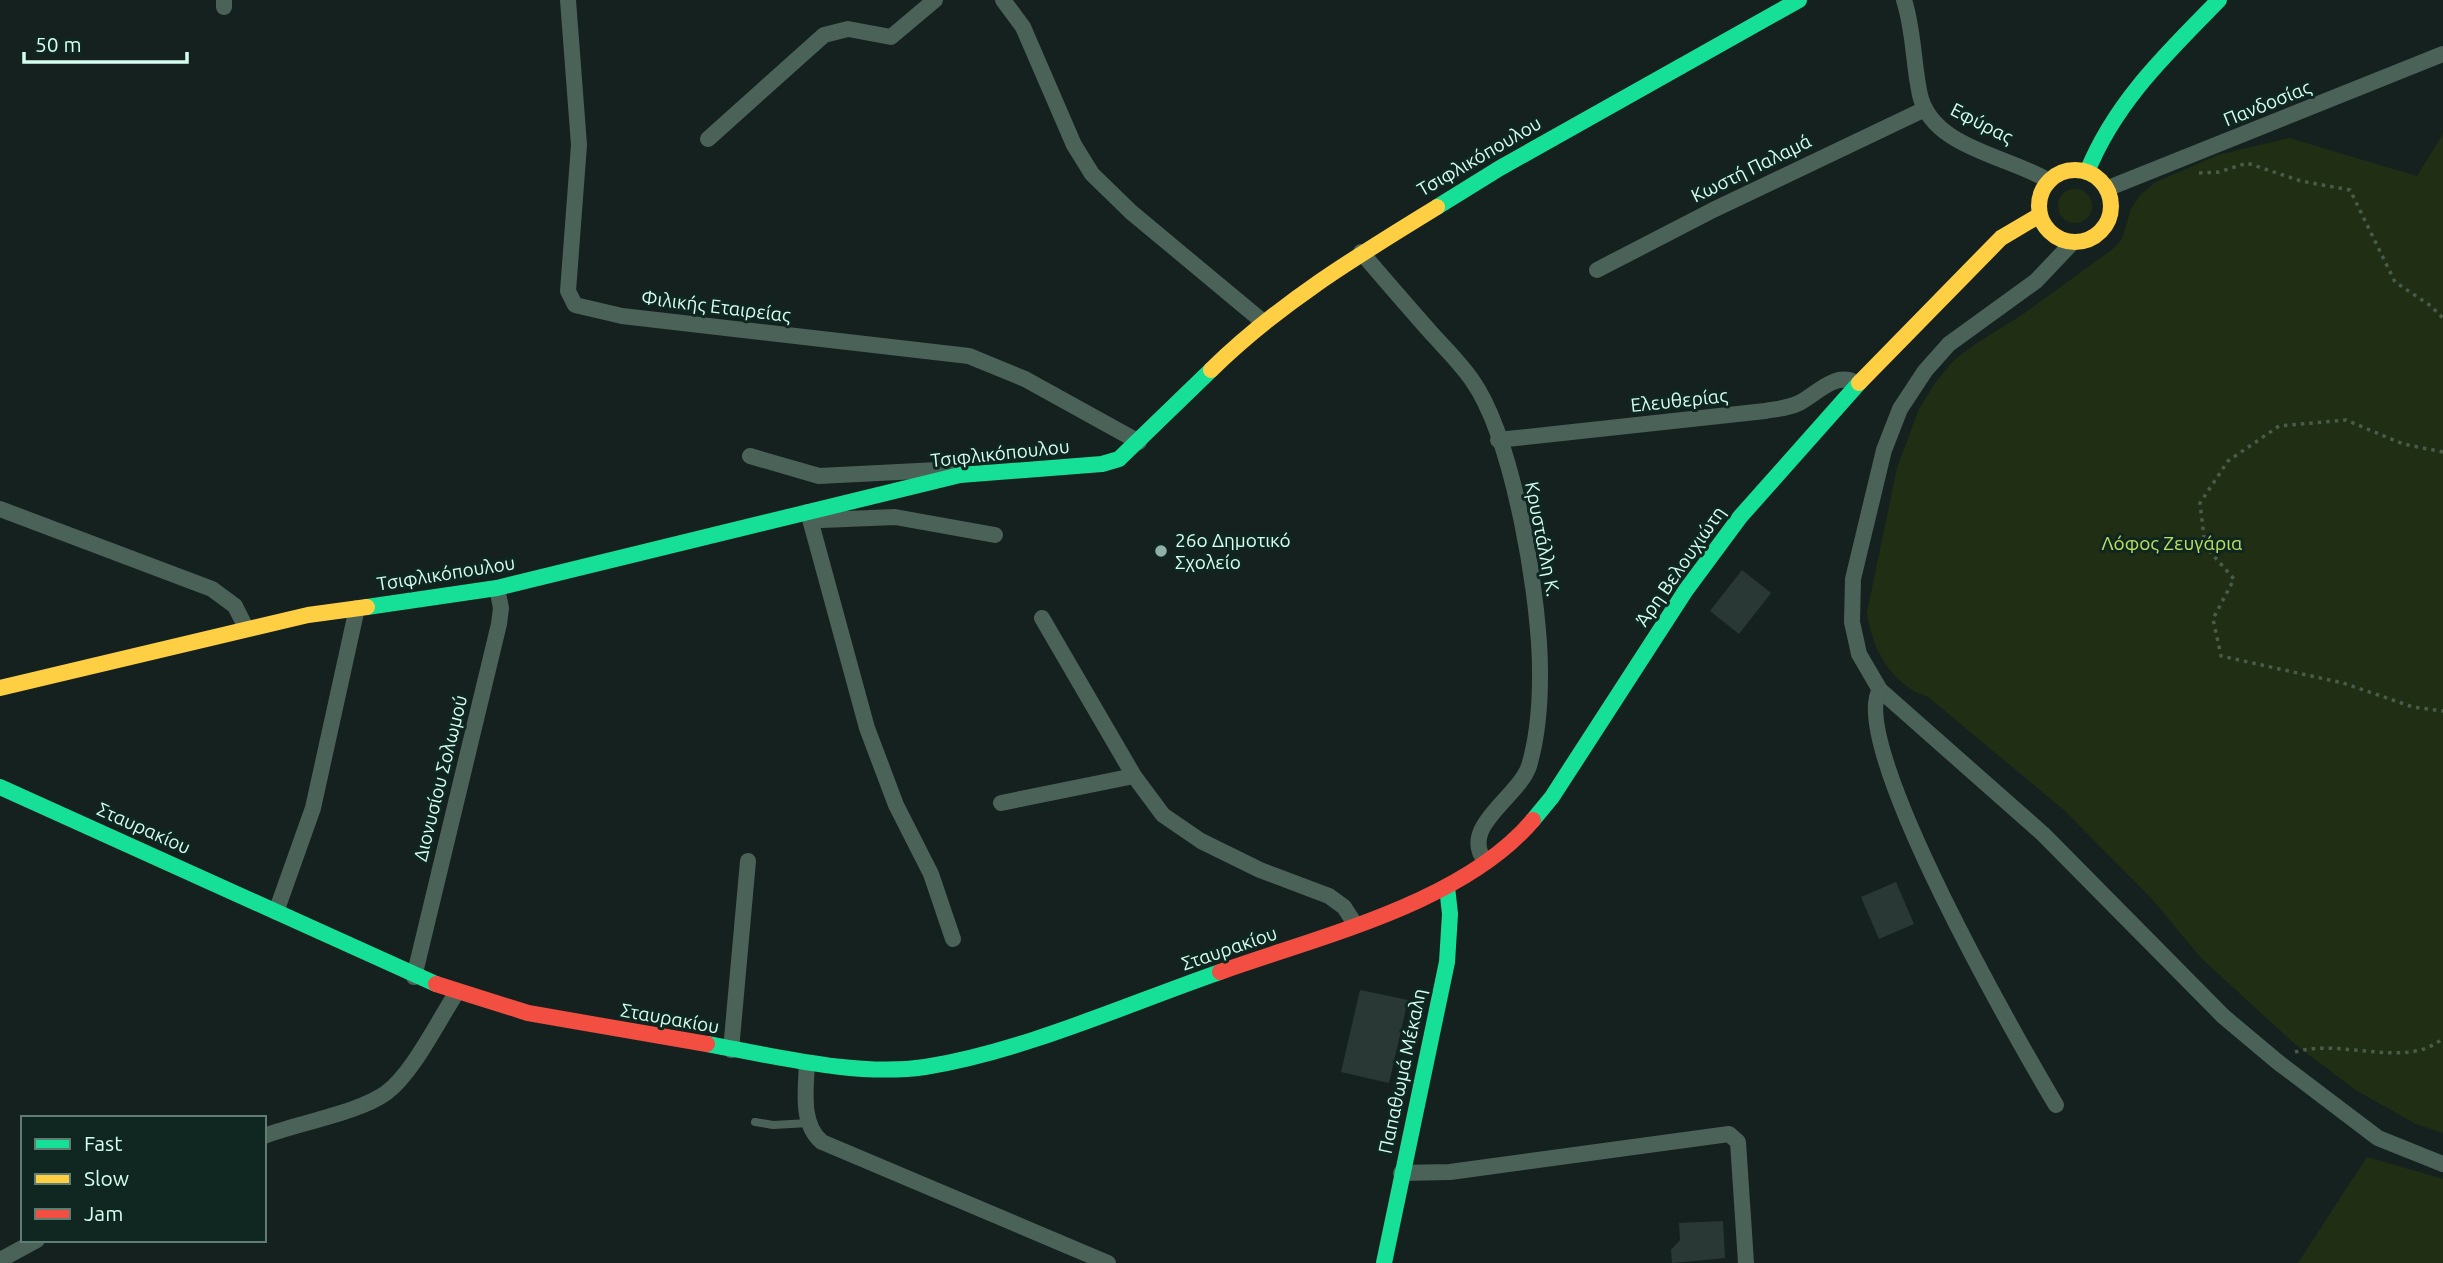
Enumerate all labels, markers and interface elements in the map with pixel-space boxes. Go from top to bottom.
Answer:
scale bar [24,21,187,65]
text: 50 m [35,32,82,56]
street label: Πανδοσίας [2220,75,2314,131]
street label: Εφύρας [1947,98,2017,148]
street label: Τσιφλικόπουλου [1413,112,1545,200]
street label: Κωστή Παλαμά [1687,129,1815,207]
street label: Φιλικής Εταιρείας [640,286,792,326]
street label: Ελευθερίας [1629,384,1729,416]
street label: Τσιφλικόπουλου [929,435,1071,471]
street label: Κρυστάλλη Κ. [1521,480,1565,598]
street label: Άρη Βελουχιώτη [1630,502,1730,630]
place label: 26ο Δημοτικό Σχολείο [1175,529,1291,573]
park label: Λόφος Ζευγάρια [2102,532,2242,554]
marker: 26ο Δημοτικό Σχολείο [1153,543,1169,559]
street label: Τσιφλικόπουλου [375,551,517,595]
street label: Διονυσίου Σολωμού [409,692,471,864]
street label: Σταυρακίου [94,798,194,858]
street label: Σταυρακίου [1178,921,1280,975]
street label: Παπαθωμά Μέκαλη [1374,986,1430,1156]
street label: Σταυρακίου [619,999,721,1037]
legend [21,1116,266,1242]
text: Fast [84,1131,122,1155]
text: Slow [84,1166,129,1190]
text: Jam [84,1201,123,1225]

